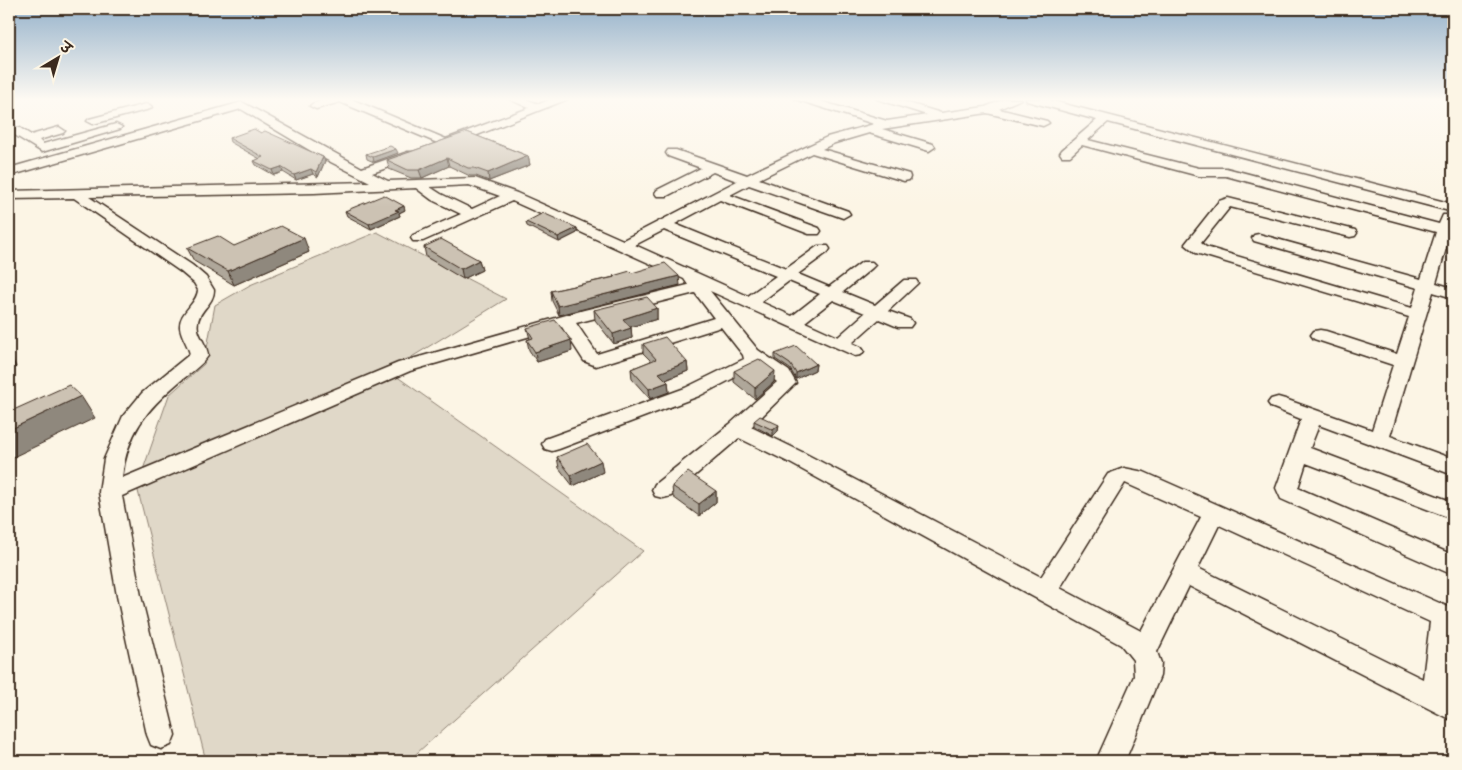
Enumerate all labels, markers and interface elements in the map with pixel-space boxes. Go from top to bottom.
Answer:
north arrow [32,32,82,82]
text: उ [55,36,77,59]

